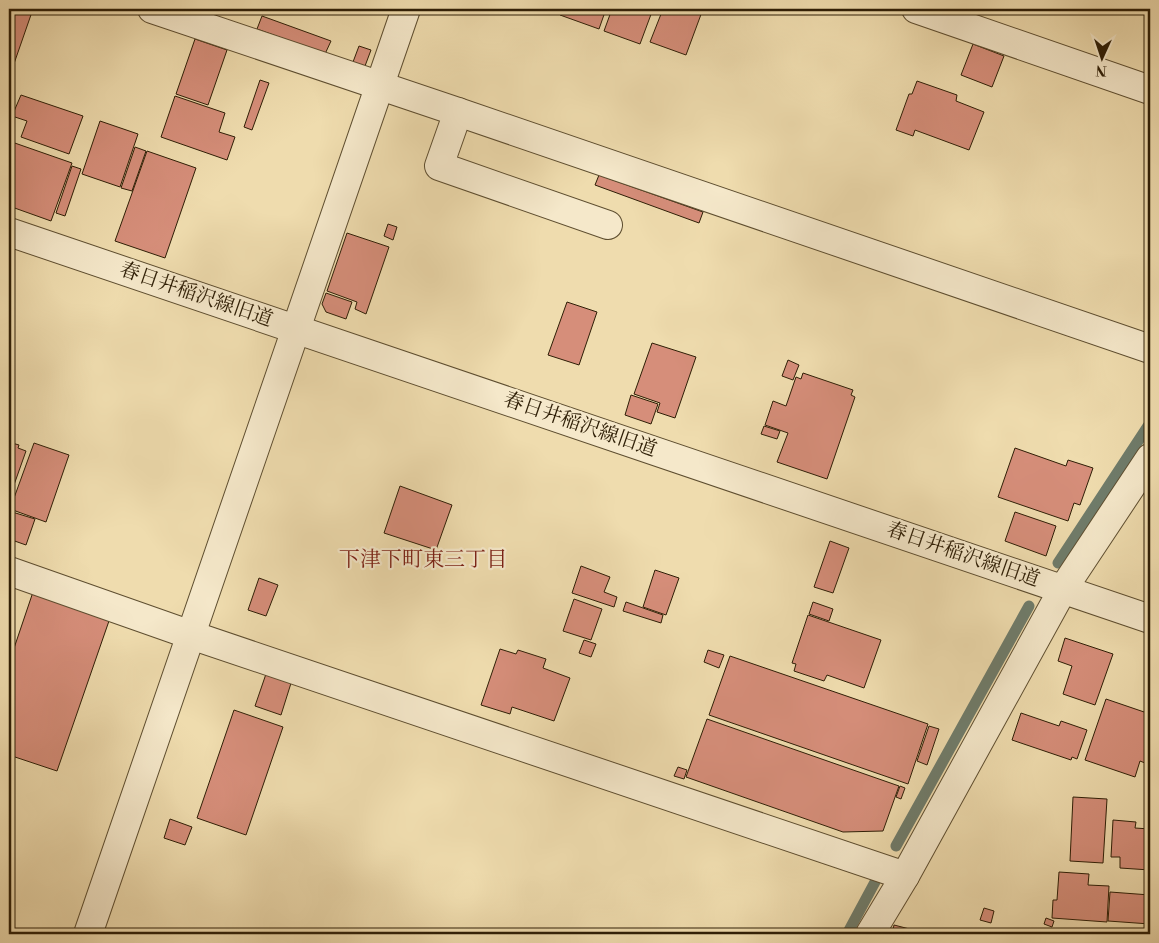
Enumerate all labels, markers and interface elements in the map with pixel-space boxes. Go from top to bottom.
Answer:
north arrow [1076,32,1126,82]
text: N [1095,61,1107,79]
street label: 春日井稲沢線旧道 [116,257,276,333]
street label: 春日井稲沢線旧道 [500,387,660,463]
street label: 春日井稲沢線旧道 [883,517,1043,593]
district label: 下津下町東三丁目 [339,547,507,573]

